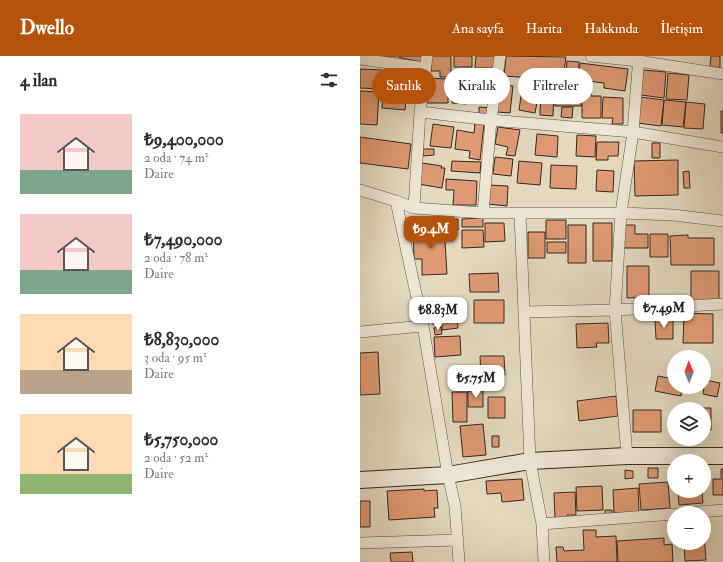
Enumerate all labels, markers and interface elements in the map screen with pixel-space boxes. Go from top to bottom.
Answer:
text: Dwello [20,16,74,40]
text: Ana sayfa [452,20,504,37]
text: Harita [526,20,562,37]
text: Hakkında [584,20,638,37]
text: İletişim [660,20,703,37]
chip: Satılık [372,68,436,104]
chip: Kiralık [444,68,510,104]
chip: Filtreler [518,68,593,104]
icon: filters [318,69,340,91]
text: 4 ilan [20,70,57,91]
text: ₺9,400,000 [144,129,224,150]
icon: home [52,130,100,178]
text: 2 oda · 74 m² [144,150,208,166]
text: Daire [144,166,174,182]
pin: ₺9.4M [403,216,459,250]
text: ₺9.4M [413,221,449,237]
text: ₺7,490,000 [144,229,222,250]
icon: home [52,230,100,278]
text: 2 oda · 78 m² [144,250,208,266]
text: Daire [144,266,174,282]
pin: ₺7.49M [631,295,697,329]
pin: ₺8.83M [405,297,471,331]
text: ₺7.49M [643,300,685,316]
text: ₺8.83M [418,302,458,318]
text: ₺8,830,000 [144,329,219,350]
icon: home [52,330,100,378]
text: 3 oda · 95 m² [144,350,207,366]
north arrow [667,350,711,394]
map controls [667,350,711,550]
pin: ₺5.75M [443,365,509,399]
text: Daire [144,366,174,382]
text: ₺5.75M [456,370,496,386]
button: layers [667,402,711,446]
text: ₺5,750,000 [144,429,218,450]
icon: home [52,430,100,478]
text: 2 oda · 52 m² [144,450,208,466]
button: + [667,454,711,498]
text: Daire [144,466,174,482]
button: − [667,506,711,550]

